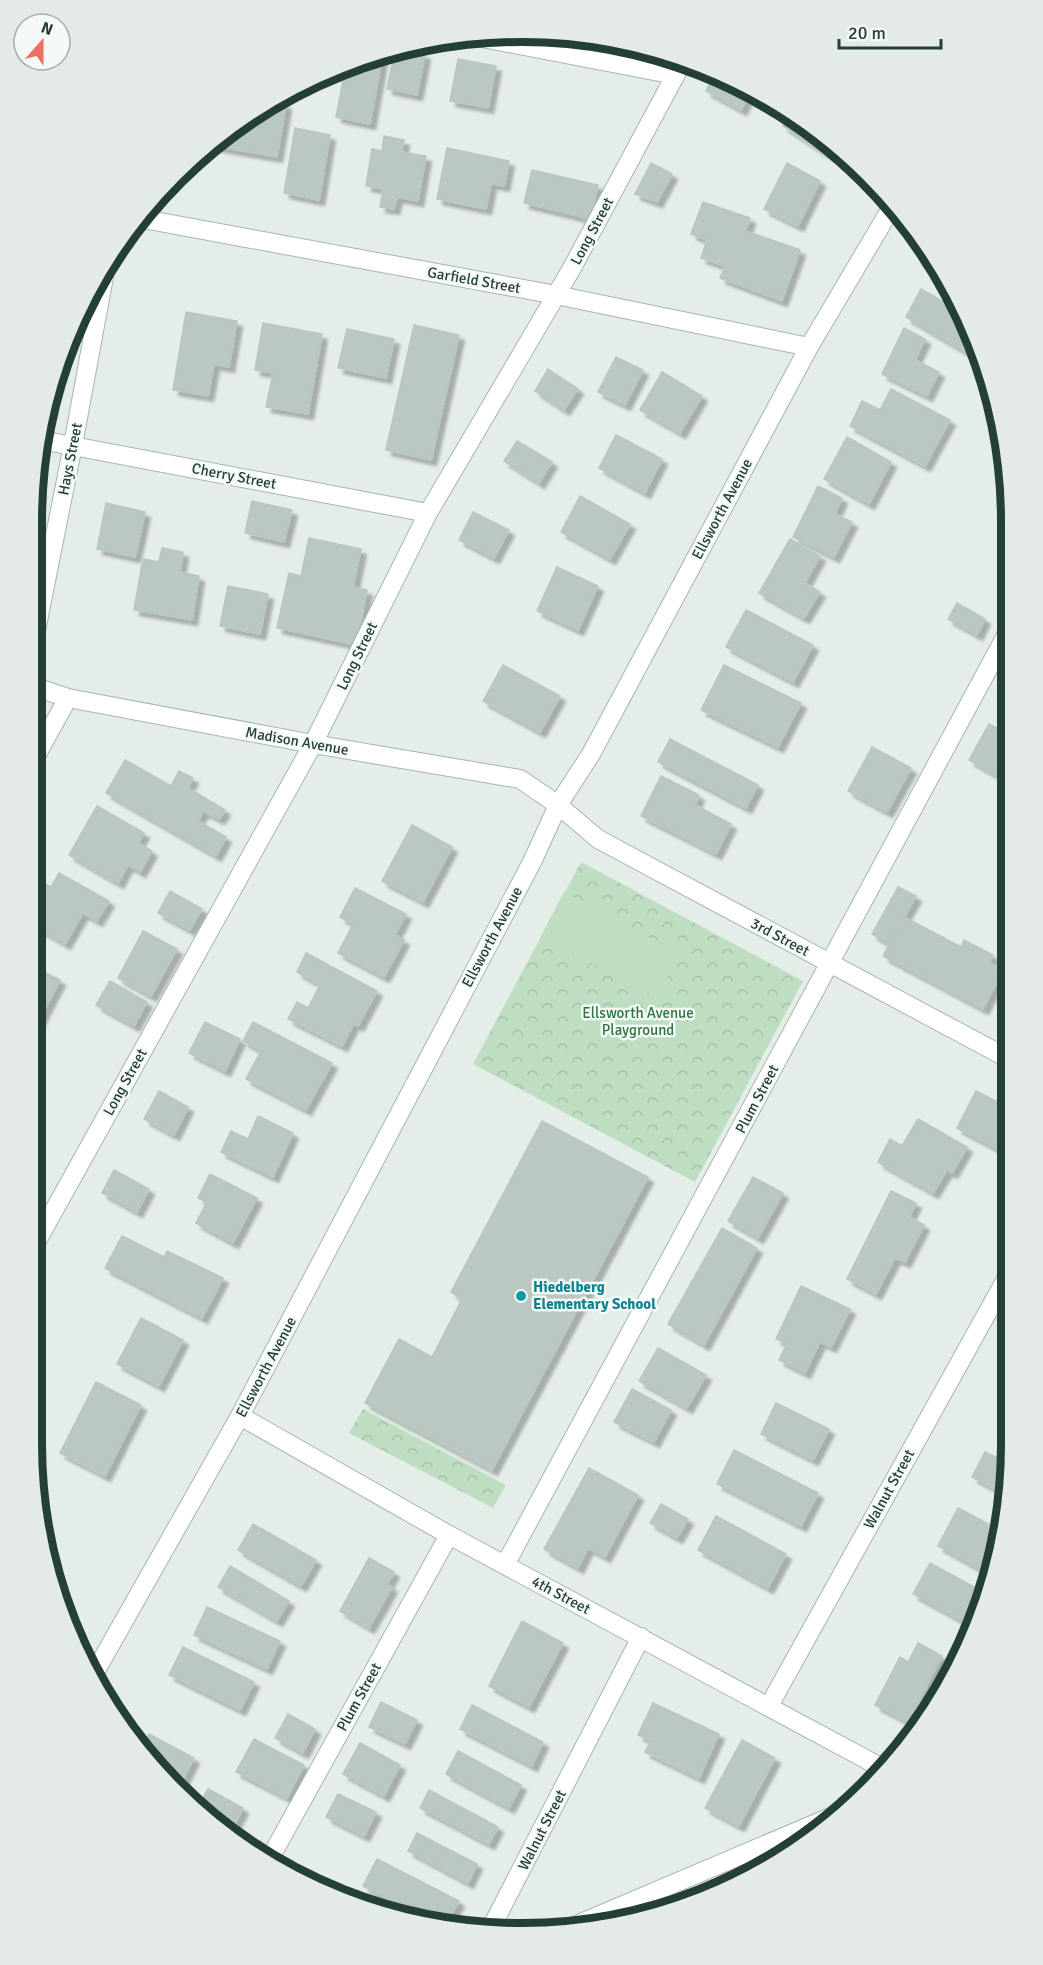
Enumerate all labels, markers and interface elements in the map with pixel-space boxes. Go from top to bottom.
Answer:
north arrow [12,12,72,72]
scale bar [839,12,941,50]
text: N [38,18,56,40]
text: 20 m [848,22,886,44]
street label: Long Street [567,194,617,268]
street label: Garfield Street [426,263,522,297]
street label: Hays Street [54,421,86,497]
street label: Ellsworth Avenue [688,456,756,562]
street label: Cherry Street [190,459,278,493]
street label: Long Street [333,619,381,693]
street label: Madison Avenue [244,723,350,759]
street label: Ellsworth Avenue [458,884,526,990]
street label: 3rd Street [748,914,812,960]
park label: Ellsworth Avenue Playground [582,1004,694,1039]
street label: Long Street [99,1045,151,1119]
street label: Plum Street [731,1062,783,1136]
place label: Hiedelberg Elementary School [533,1278,656,1313]
marker: Hiedelberg Elementary School [514,1289,528,1303]
street label: Ellsworth Avenue [232,1314,300,1420]
street label: Walnut Street [860,1446,918,1532]
street label: 4th Street [529,1572,593,1618]
street label: Plum Street [333,1660,385,1734]
street label: Walnut Street [514,1787,570,1873]

